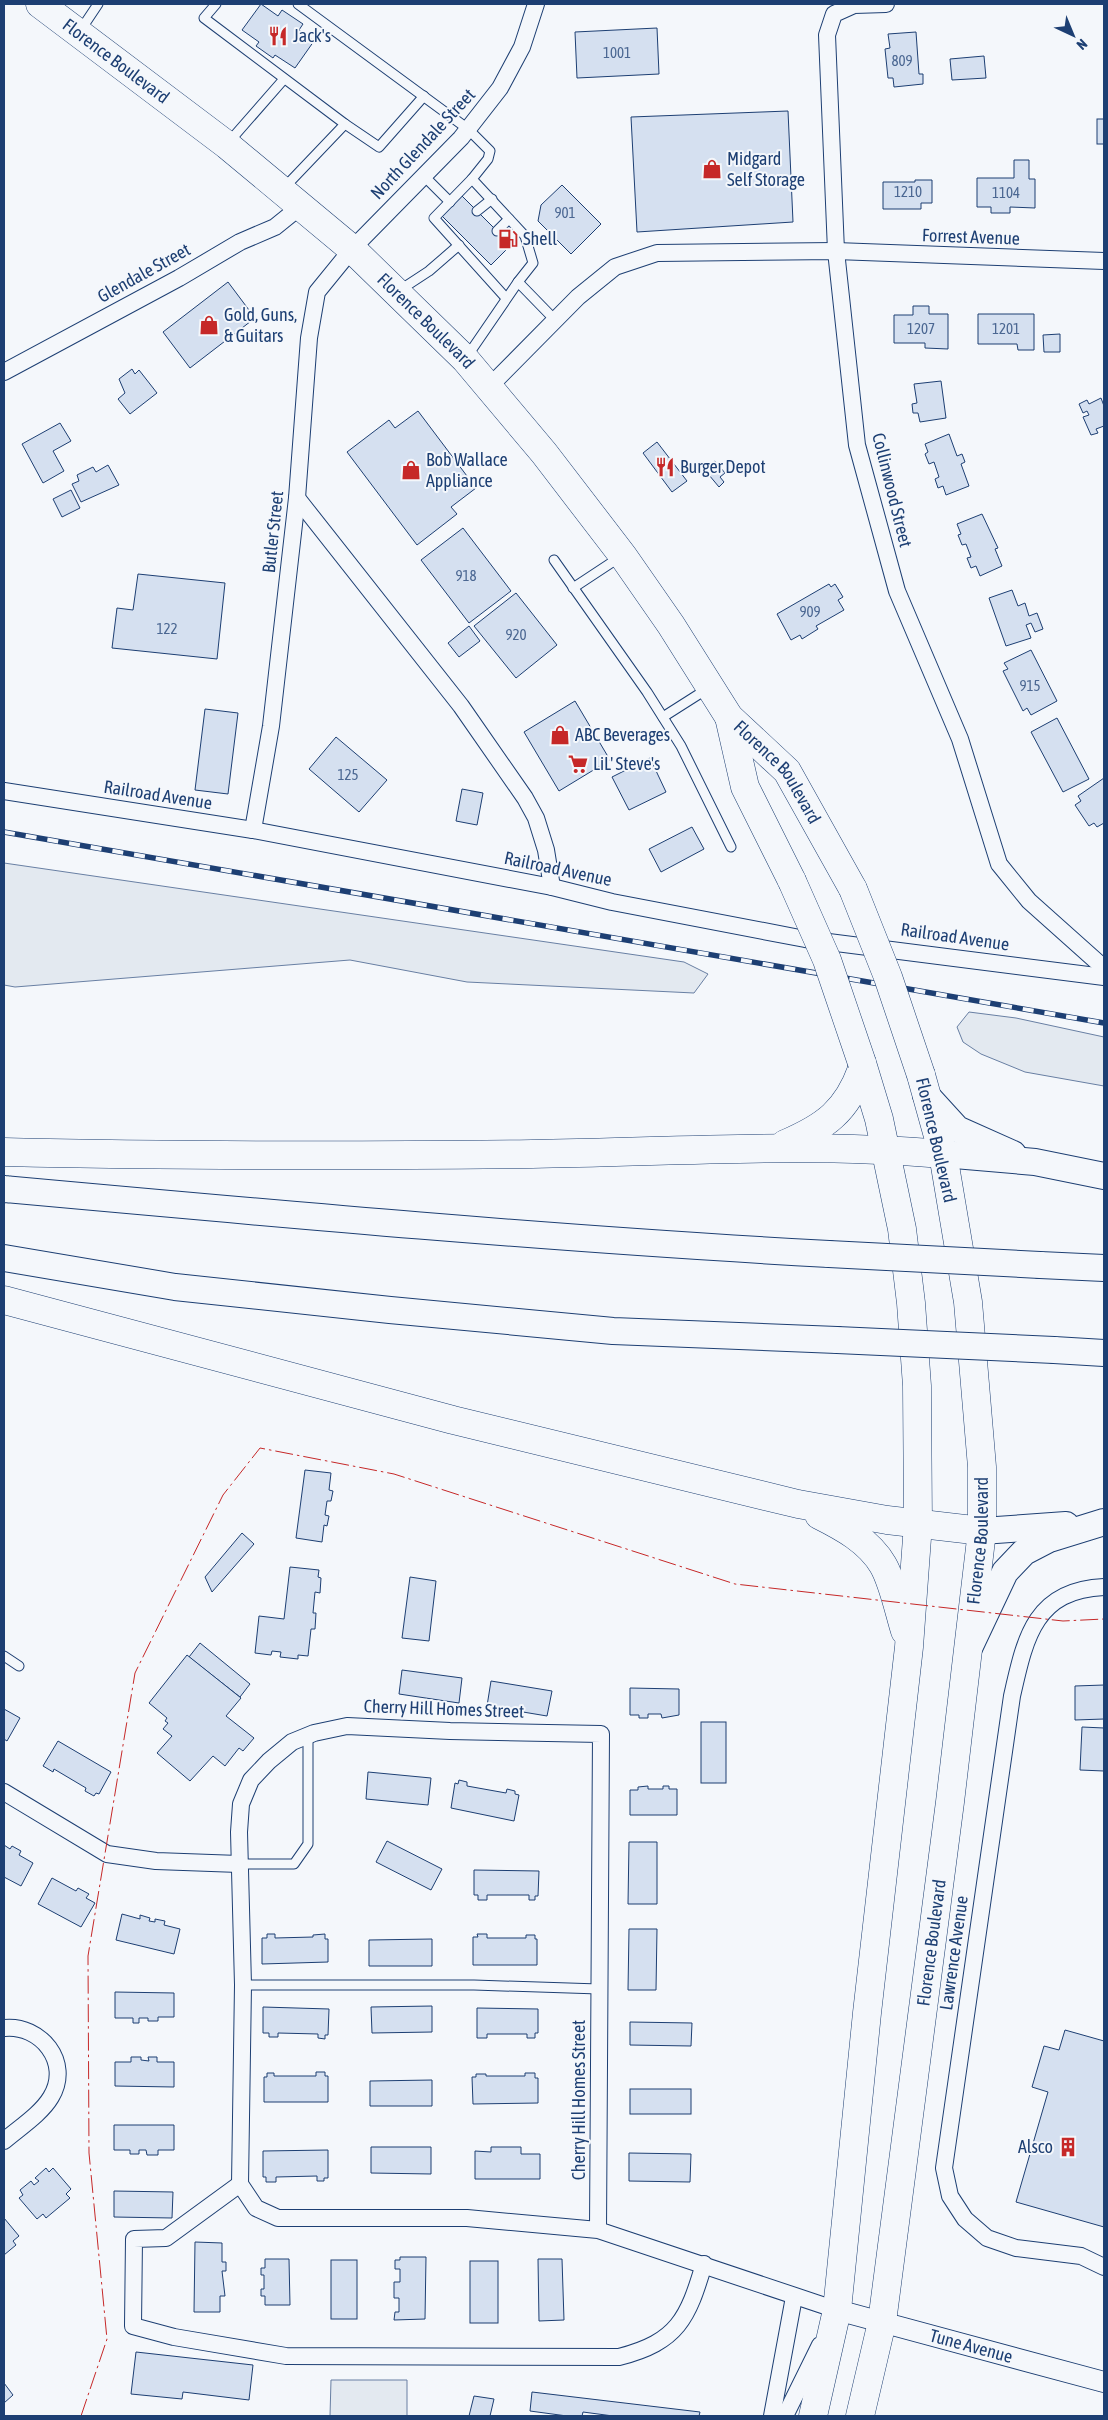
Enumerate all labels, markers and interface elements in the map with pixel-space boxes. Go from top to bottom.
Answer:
north arrow [1048,10,1098,60]
street label: Florence Boulevard [59,14,173,108]
restaurant icon: Jack's [267,25,289,47]
place label: Jack's [293,25,331,46]
text: N [1074,36,1091,53]
house number: 1001 [603,44,631,61]
house number: 809 [891,52,913,69]
street label: North Glendale Street [366,84,479,203]
place label: Midgard Self Storage [727,148,805,190]
shop icon: Midgard Self Storage [701,158,723,180]
house number: 1210 [894,183,922,200]
house number: 1104 [992,184,1020,201]
house number: 901 [554,204,576,221]
street label: Forrest Avenue [922,224,1020,249]
fuel station icon: Shell [497,228,519,250]
place label: Shell [523,228,557,249]
street label: Glendale Street [94,238,194,307]
street label: Florence Boulevard [373,269,479,373]
place label: Gold, Guns, & Guitars [224,304,297,346]
shop icon: Gold, Guns, & Guitars [198,314,220,336]
house number: 1207 [907,320,935,337]
house number: 1201 [992,320,1020,337]
street label: Collinwood Street [868,431,917,549]
place label: Bob Wallace Appliance [426,449,508,491]
restaurant icon: Burger Depot [654,456,676,478]
place label: Burger Depot [680,456,766,477]
shop icon: Bob Wallace Appliance [400,459,422,481]
street label: Butler Street [258,490,287,574]
house number: 918 [455,567,477,584]
house number: 909 [799,603,821,620]
house number: 122 [156,620,178,637]
house number: 920 [505,626,527,643]
house number: 915 [1019,677,1041,694]
street label: Florence Boulevard [730,716,825,827]
shop icon: ABC Beverages [549,724,571,746]
place label: ABC Beverages [575,724,670,745]
supermarket icon: LiL' Steve's [567,753,589,775]
place label: LiL' Steve's [593,753,660,774]
house number: 125 [337,766,359,783]
street label: Railroad Avenue [102,776,214,813]
street label: Railroad Avenue [502,847,614,890]
street label: Railroad Avenue [900,919,1011,955]
street label: Florence Boulevard [912,1075,961,1204]
street label: Florence Boulevard [962,1477,992,1605]
street label: Cherry Hill Homes Street [363,1695,525,1722]
street label: Florence Boulevard [912,1878,950,2007]
street label: Lawrence Avenue [935,1894,972,2012]
street label: Cherry Hill Homes Street [568,2020,589,2180]
place label: Alsco [1018,2136,1053,2157]
building icon: Alsco [1057,2136,1079,2158]
street label: Tune Avenue [928,2325,1015,2367]

